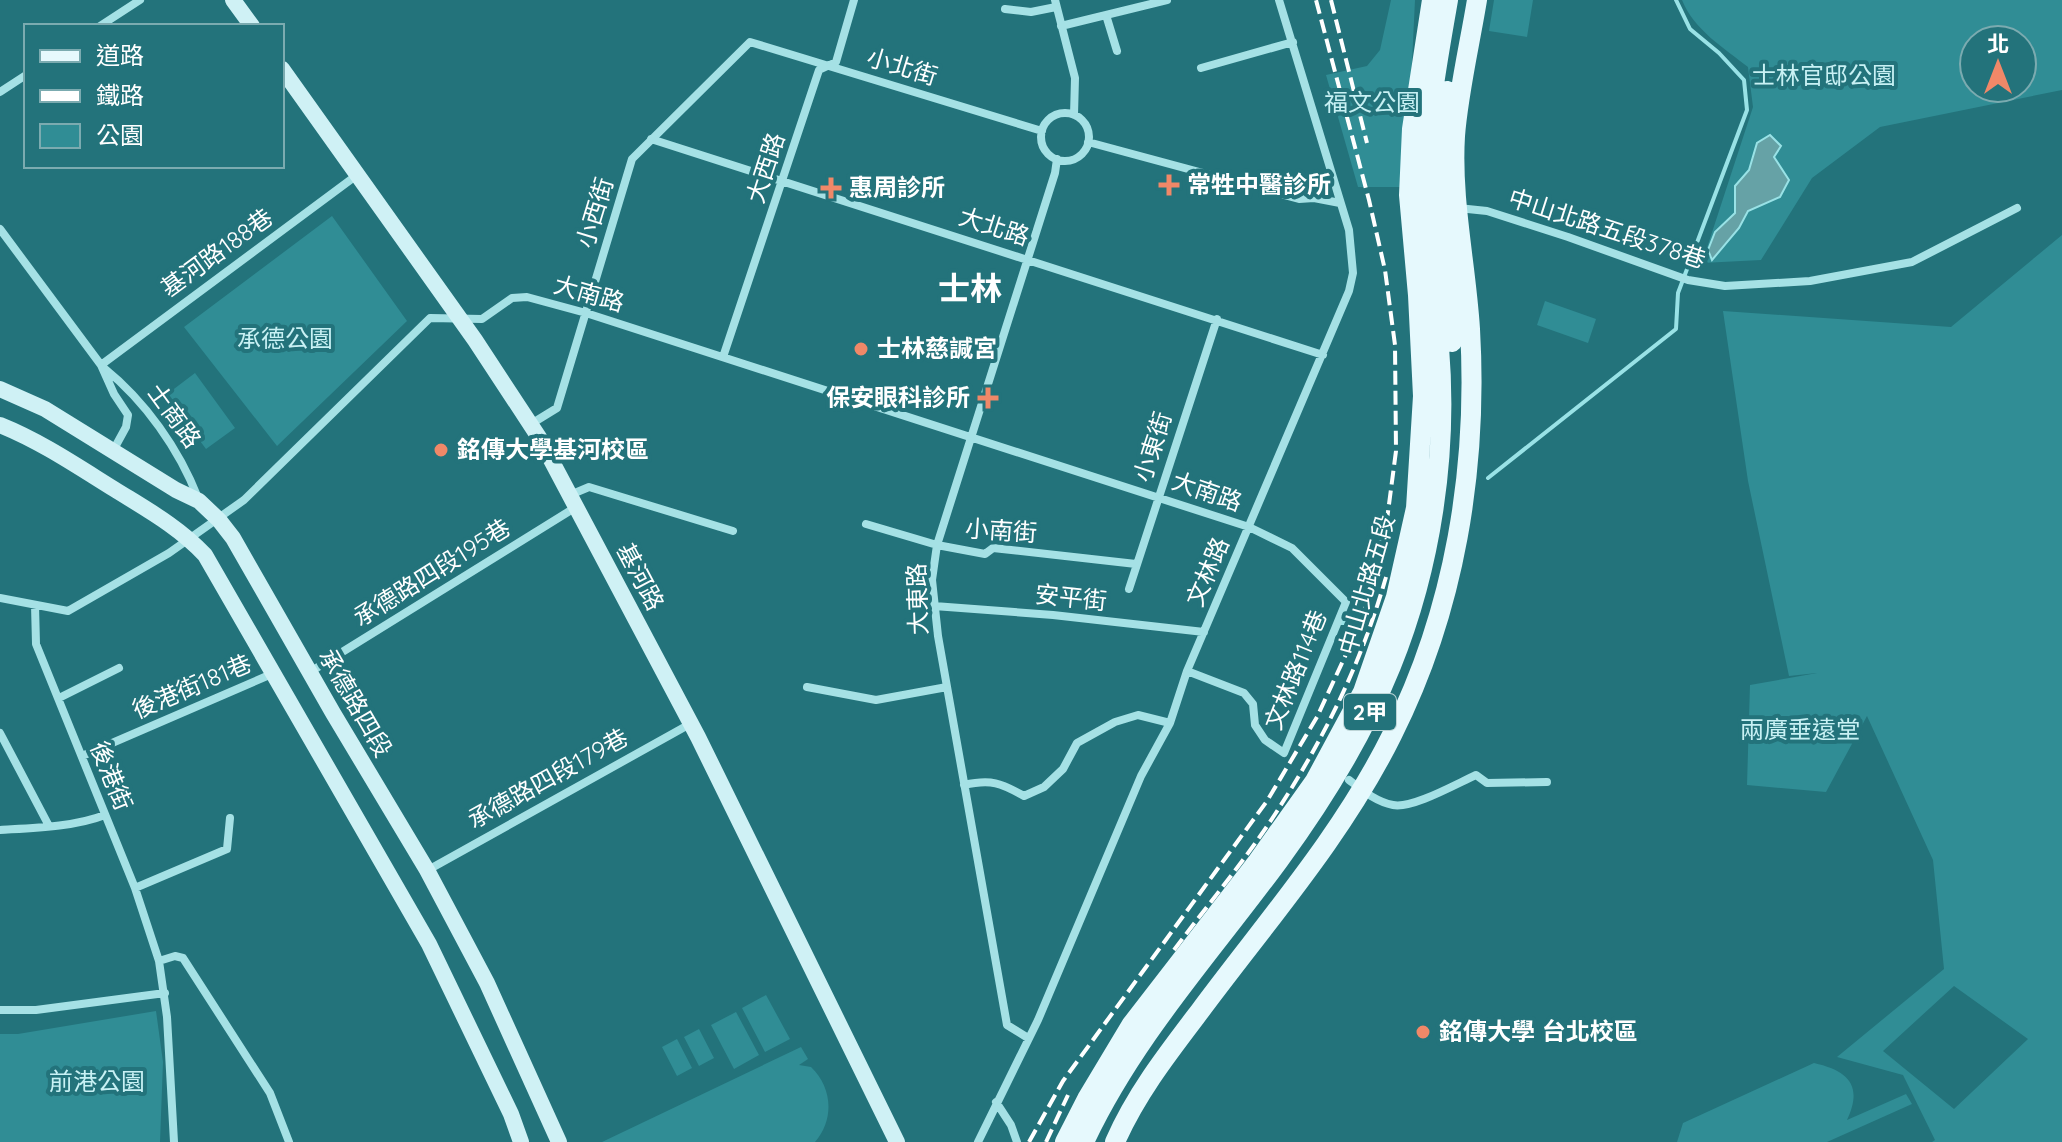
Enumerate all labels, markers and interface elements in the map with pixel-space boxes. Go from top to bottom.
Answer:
legend [24,24,284,168]
north arrow [1958,24,2038,104]
text: 北 [1987,30,2009,58]
text: 道路 [96,40,144,70]
street label: 小北街 [863,41,941,91]
park label: 士林官邸公園 [1752,60,1896,90]
text: 鐵路 [96,80,144,110]
park label: 福文公園 [1324,87,1420,117]
text: 公園 [96,120,144,150]
street label: 大西路 [740,129,790,207]
place label: 常牲中醫診所 [1187,169,1331,199]
place label: 惠周診所 [849,172,945,202]
street label: 小西街 [569,174,619,252]
marker: 常牲中醫診所 [1158,174,1180,196]
marker: 惠周診所 [820,177,842,199]
street label: 中山北路五段378巷 [1505,182,1710,274]
street label: 大北路 [955,201,1033,251]
street label: 基河路188巷 [155,202,278,303]
district label: 士林 [938,268,1002,308]
street label: 大南路 [551,269,628,317]
park label: 承德公園 [237,323,333,353]
place label: 士林慈諴宮 [877,333,997,363]
marker: 士林慈諴宮 [852,340,870,358]
street label: 士商路 [142,377,208,453]
place label: 保安眼科診所 [826,382,970,412]
marker: 保安眼科診所 [977,387,999,409]
street label: 小東街 [1127,408,1177,486]
place label: 銘傳大學基河校區 [457,434,649,464]
marker: 銘傳大學基河校區 [432,441,450,459]
street label: 大南路 [1168,465,1246,517]
street label: 中山北路五段 [1332,511,1400,658]
street label: 承德路四段195巷 [347,512,515,632]
street label: 小南街 [964,513,1038,547]
street label: 文林路 [1179,533,1235,611]
street label: 基河路 [611,538,671,615]
street label: 大東路 [901,563,933,636]
street label: 安平街 [1034,578,1108,616]
street label: 文林路114巷 [1258,606,1333,734]
street label: 承德路四段 [313,643,399,762]
street label: 後港街181巷 [127,648,256,725]
road number: 2甲 [1344,694,1396,730]
park label: 兩廣垂遠堂 [1740,714,1860,744]
street label: 承德路四段179巷 [462,722,633,835]
street label: 後港街 [85,737,139,815]
place label: 銘傳大學 台北校區 [1439,1016,1638,1046]
marker: 銘傳大學 台北校區 [1414,1023,1432,1041]
park label: 前港公園 [49,1066,145,1096]

